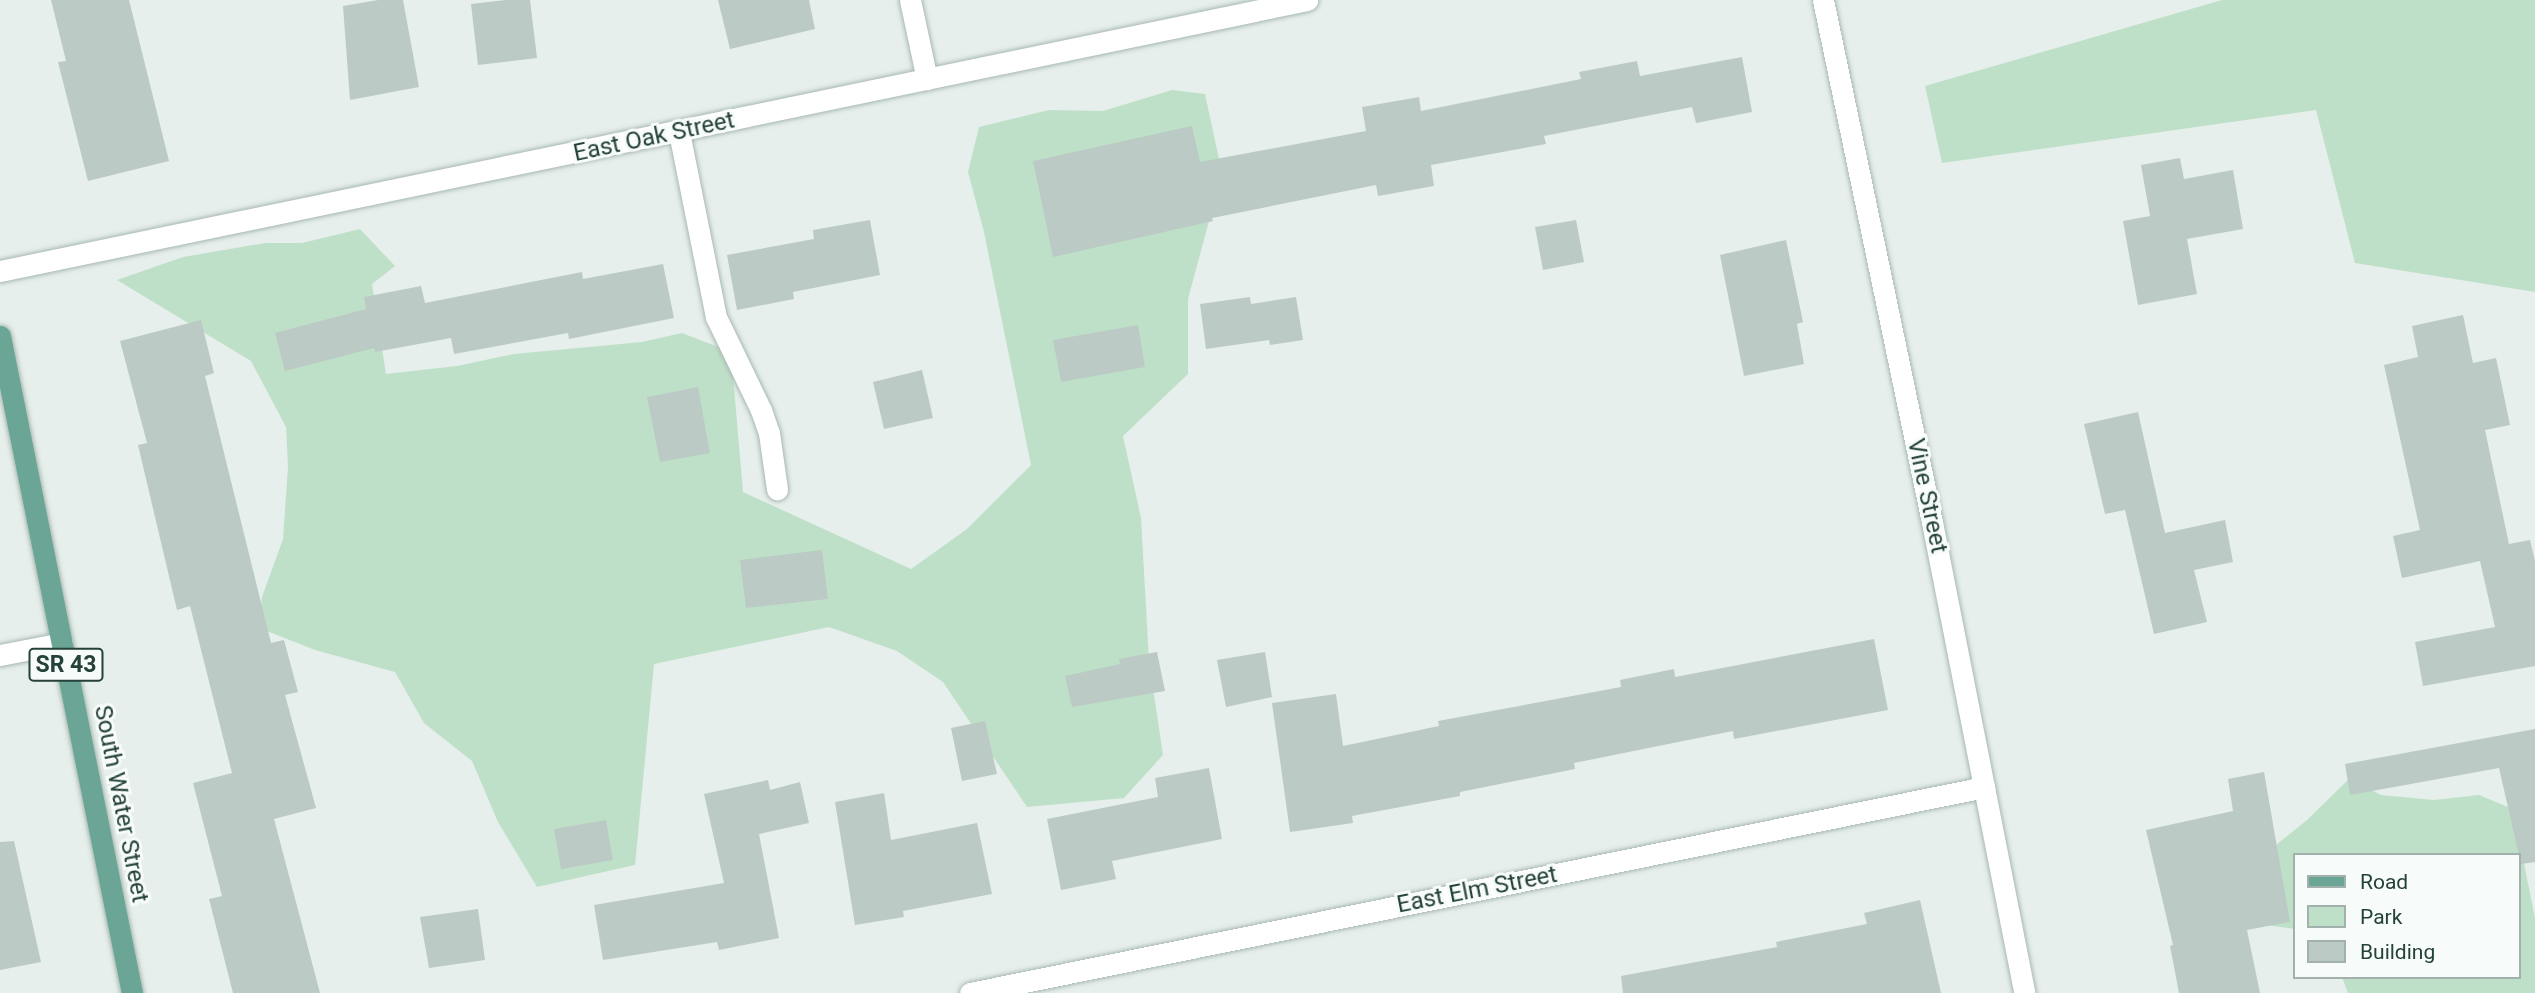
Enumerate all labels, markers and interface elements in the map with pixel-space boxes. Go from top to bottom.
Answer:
street label: East Oak Street [571,106,737,168]
street label: Vine Street [1901,436,1953,556]
road number: SR 43 [28,646,104,684]
street label: South Water Street [88,703,154,905]
legend [2294,853,2521,979]
street label: East Elm Street [1394,860,1560,920]
text: Road [2360,870,2408,894]
text: Park [2360,905,2402,929]
text: Building [2360,940,2435,964]

